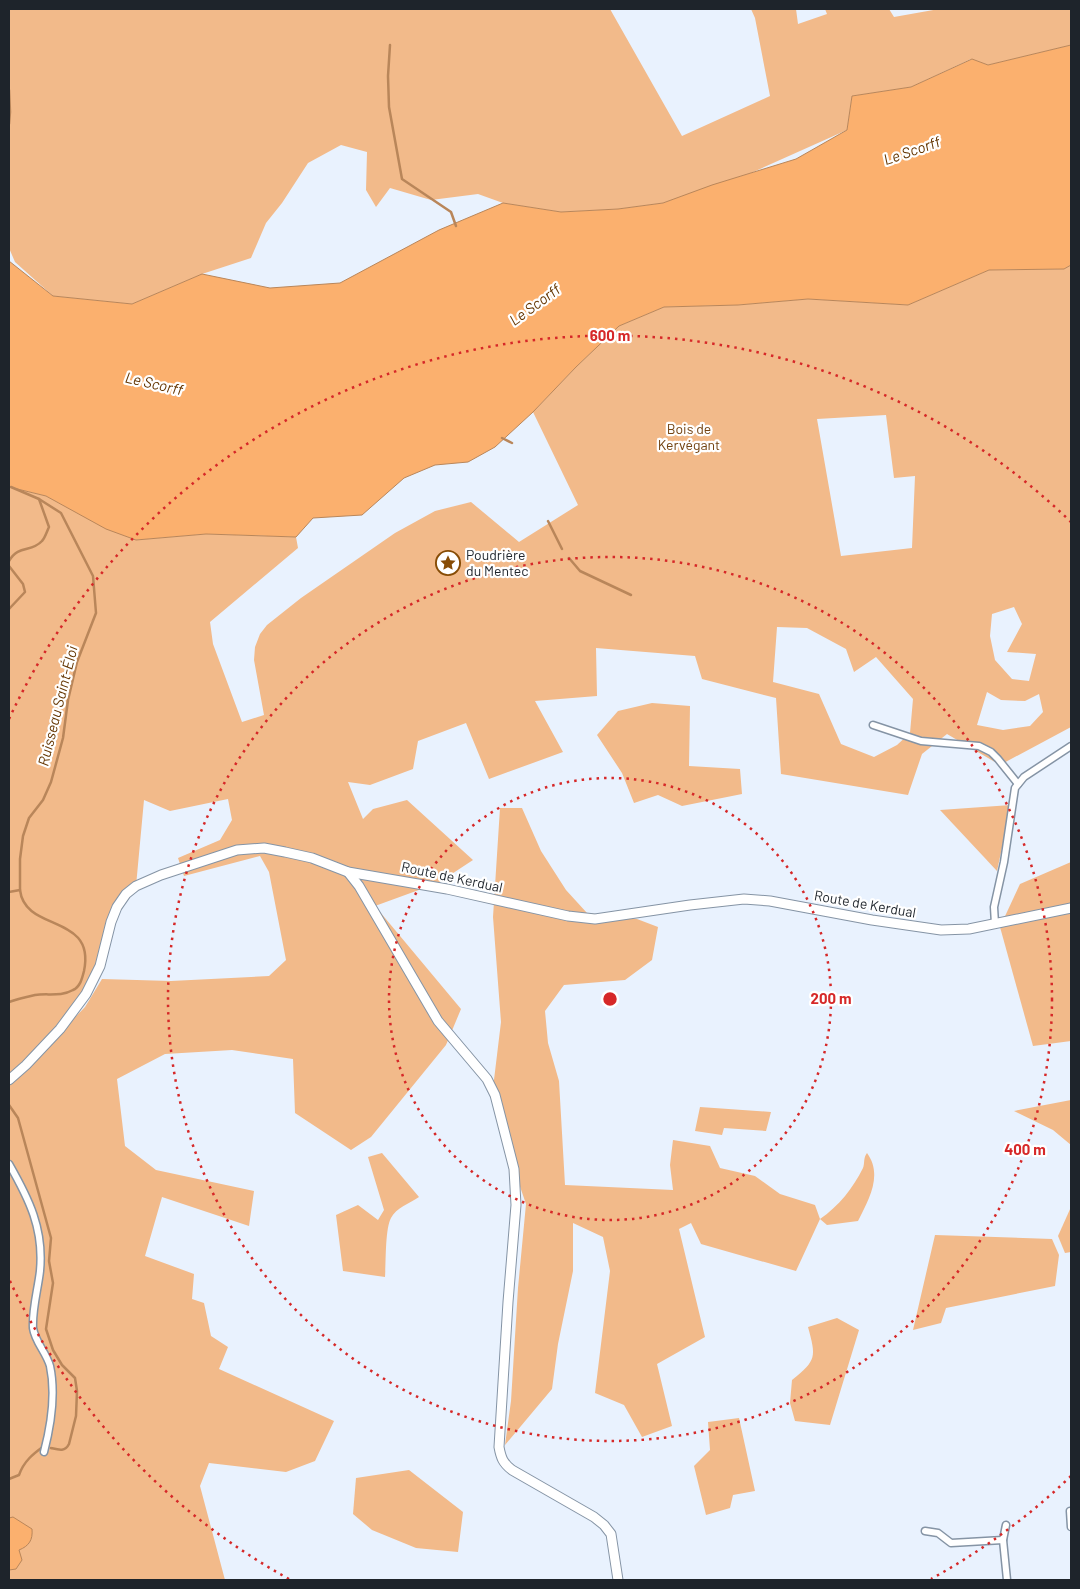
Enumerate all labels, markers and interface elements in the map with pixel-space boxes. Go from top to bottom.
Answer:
water label: Le Scorff [881,132,943,168]
water label: Le Scorff [505,279,564,329]
text: 600 m [590,326,630,344]
water label: Le Scorff [124,368,186,399]
park label: Bois de Kervégant [658,420,720,453]
place label: Poudrière du Mentec [466,546,529,579]
place icon: Poudrière du Mentec [435,550,461,576]
water label: Ruisseau Saint-Éloi [33,644,81,768]
street label: Route de Kerdual [400,857,504,896]
street label: Route de Kerdual [813,886,917,921]
text: 200 m [810,989,852,1007]
centre of rings [601,990,619,1008]
text: 400 m [1004,1140,1046,1158]

